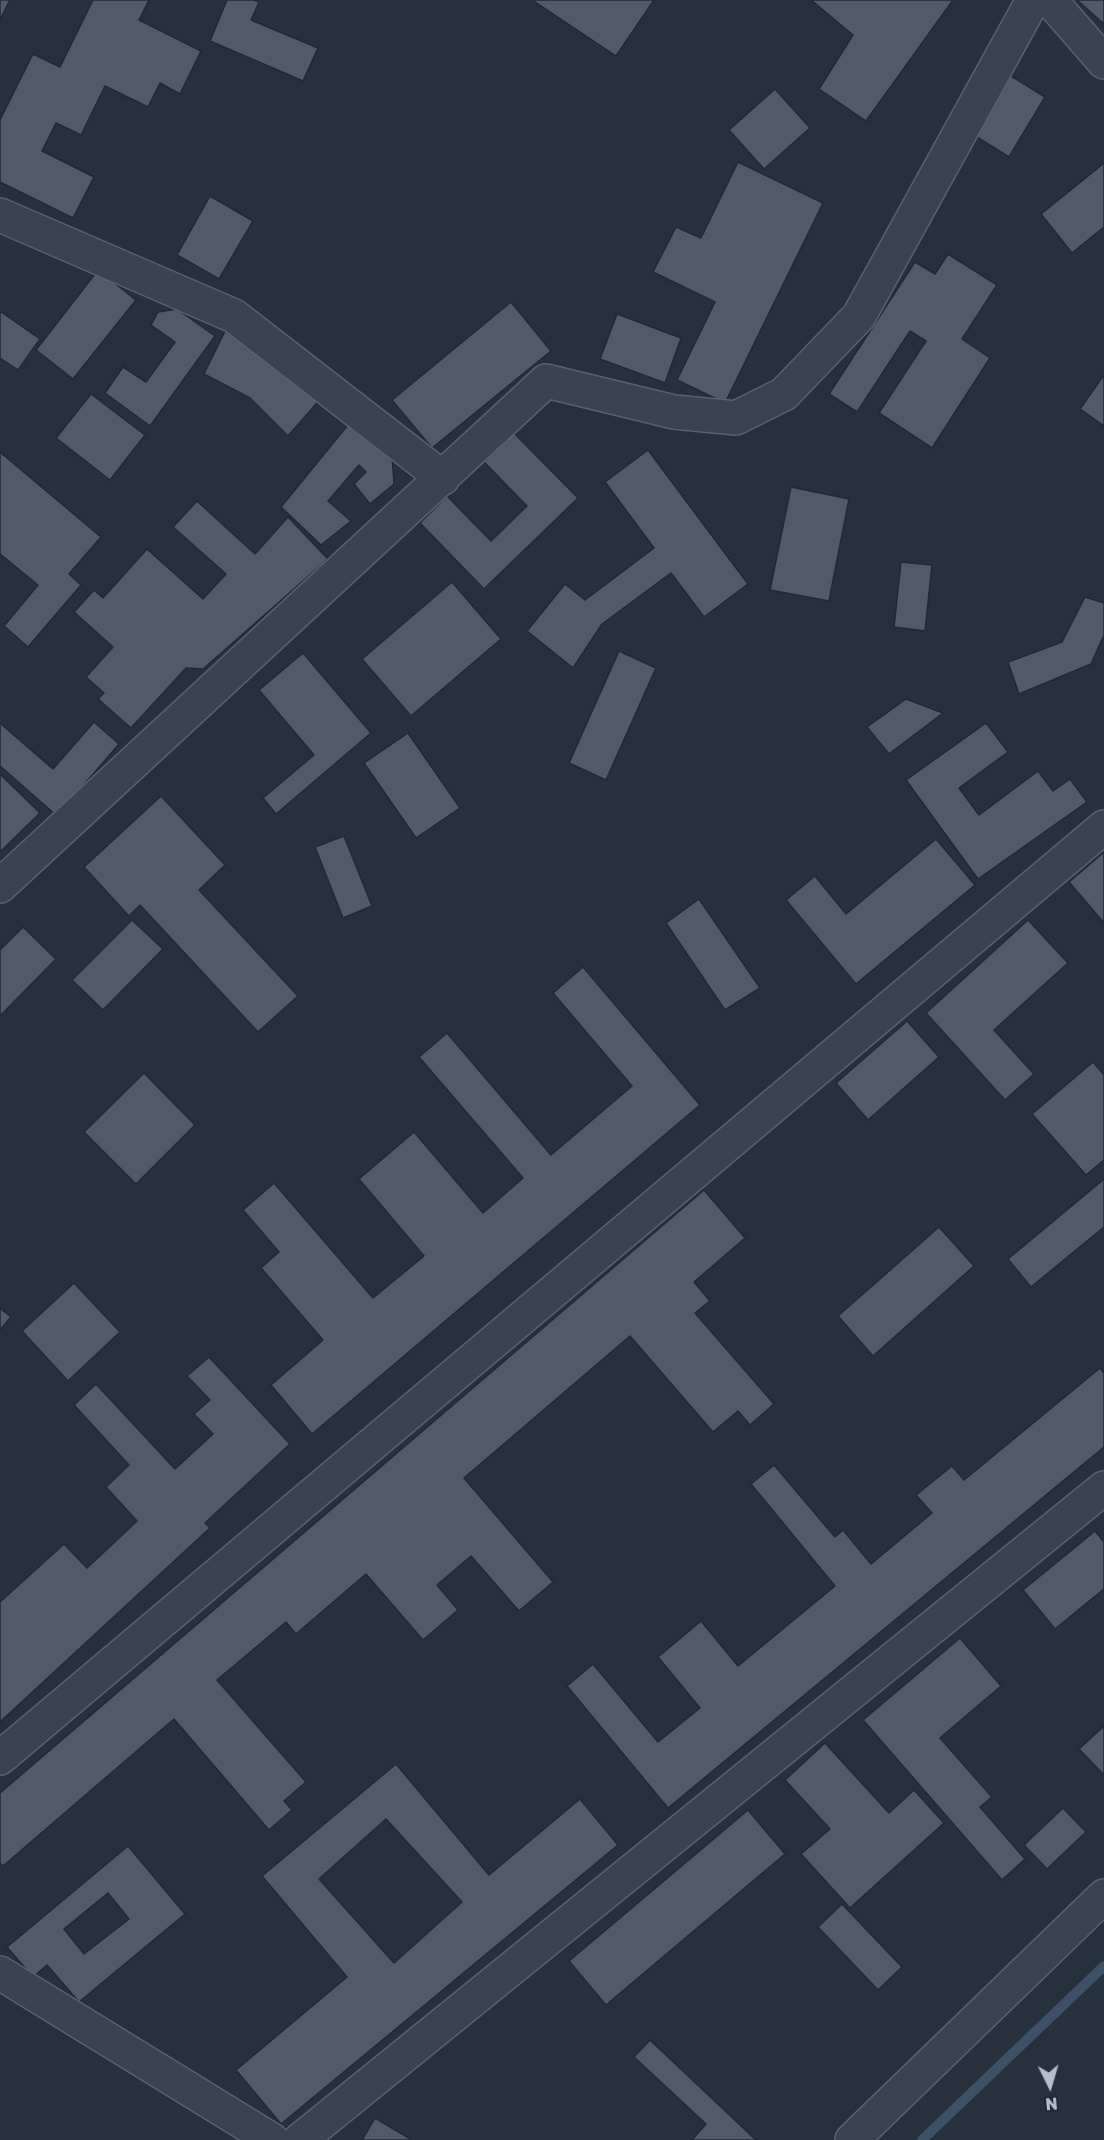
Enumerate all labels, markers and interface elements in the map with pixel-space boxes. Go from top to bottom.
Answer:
north arrow [1020,2056,1080,2116]
text: N [1045,2093,1059,2114]

